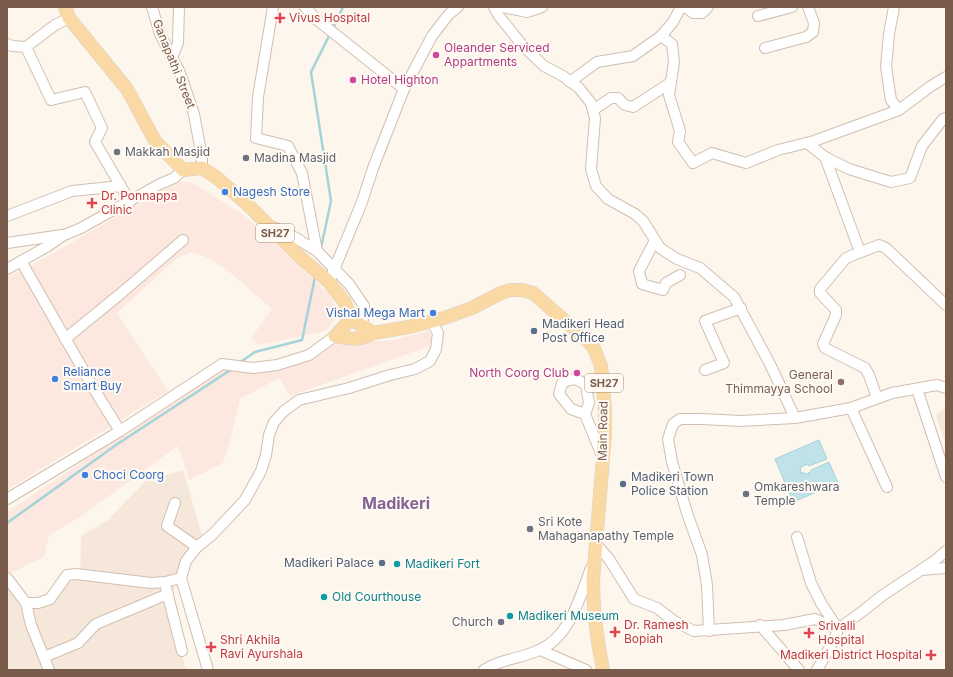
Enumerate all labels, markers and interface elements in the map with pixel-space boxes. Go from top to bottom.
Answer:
place label: Vivus Hospital [289,10,370,25]
marker: Vivus Hospital [274,12,286,24]
street label: Ganapathi Street [150,17,199,111]
place label: Oleander Serviced Appartments [444,40,550,69]
marker: Oleander Serviced Appartments [431,50,441,60]
place label: Hotel Highton [361,72,439,87]
marker: Hotel Highton [348,75,358,85]
place label: Makkah Masjid [125,144,210,159]
marker: Makkah Masjid [112,147,122,157]
place label: Madina Masjid [254,150,336,165]
marker: Madina Masjid [241,153,251,163]
place label: Nagesh Store [233,184,310,199]
marker: Nagesh Store [220,187,230,197]
place label: Dr. Ponnappa Clinic [101,188,178,217]
marker: Dr. Ponnappa Clinic [86,197,98,209]
road number: SH27 [256,224,294,242]
place label: Vishal Mega Mart [326,305,425,320]
marker: Vishal Mega Mart [428,308,438,318]
place label: Madikeri Head Post Office [542,316,624,345]
marker: Madikeri Head Post Office [529,326,539,336]
place label: Reliance Smart Buy [63,364,122,393]
place label: North Coorg Club [469,365,569,380]
place label: General Thimmayya School [725,367,833,396]
marker: North Coorg Club [572,368,582,378]
marker: Reliance Smart Buy [50,374,60,384]
road number: SH27 [585,374,623,392]
marker: General Thimmayya School [836,377,846,387]
street label: Main Road [594,401,611,461]
place label: Choci Coorg [93,467,164,482]
place label: Madikeri Town Police Station [631,469,714,498]
marker: Choci Coorg [80,470,90,480]
marker: Madikeri Town Police Station [618,479,628,489]
place label: Omkareshwara Temple [754,479,840,508]
marker: Omkareshwara Temple [741,489,751,499]
district label: Madikeri [362,493,430,513]
place label: Sri Kote Mahaganapathy Temple [538,514,674,543]
marker: Sri Kote Mahaganapathy Temple [525,524,535,534]
place label: Madikeri Palace [284,555,374,570]
place label: Madikeri Fort [405,556,480,571]
marker: Madikeri Palace [377,558,387,568]
marker: Madikeri Fort [392,559,402,569]
place label: Old Courthouse [332,589,421,604]
marker: Old Courthouse [319,592,329,602]
place label: Madikeri Museum [518,608,619,623]
marker: Madikeri Museum [505,611,515,621]
place label: Church [452,614,493,629]
marker: Church [496,617,506,627]
place label: Dr. Ramesh Bopiah [624,617,689,646]
place label: Srivalli Hospital [818,618,864,647]
marker: Dr. Ramesh Bopiah [609,626,621,638]
marker: Srivalli Hospital [803,627,815,639]
place label: Shri Akhila Ravi Ayurshala [220,632,303,661]
marker: Shri Akhila Ravi Ayurshala [205,641,217,653]
place label: Madikeri District Hospital [780,647,922,662]
marker: Madikeri District Hospital [925,649,937,661]

